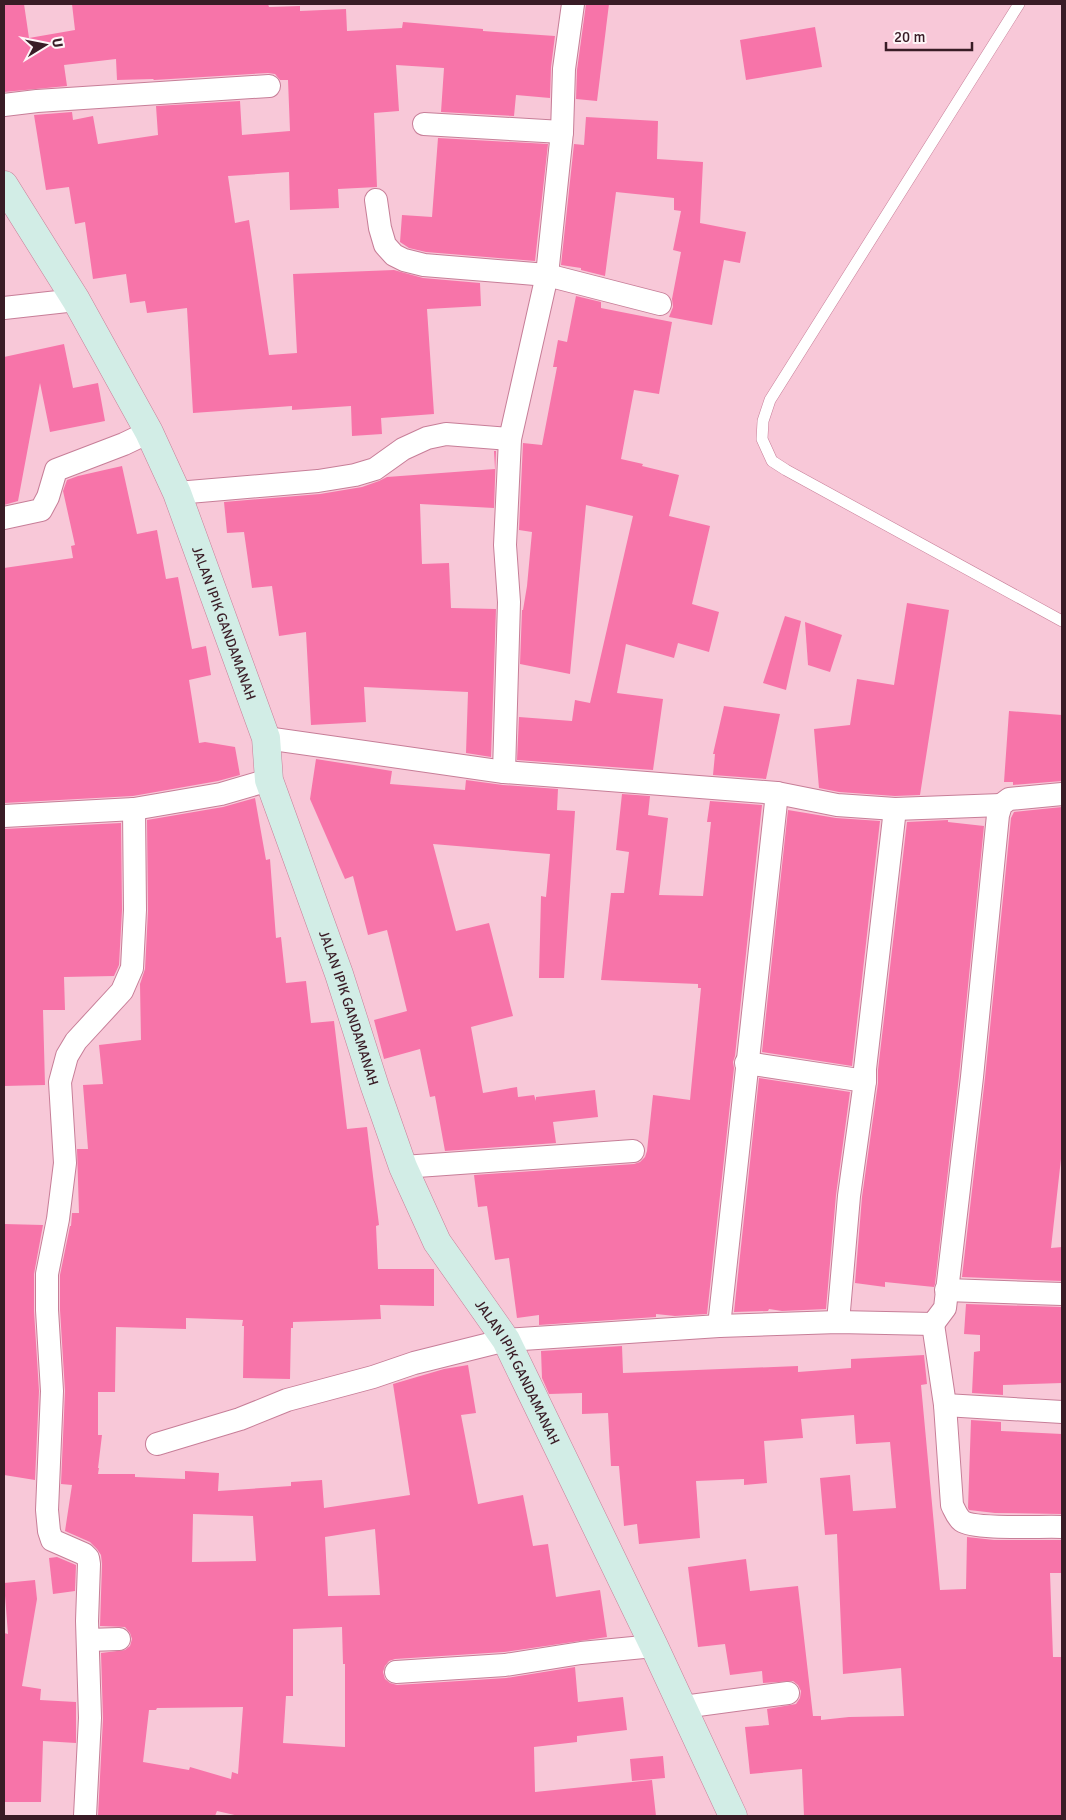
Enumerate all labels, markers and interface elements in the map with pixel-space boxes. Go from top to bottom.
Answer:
north arrow [20,20,70,70]
scale bar [886,20,972,52]
text: 20 m [894,28,925,46]
text: U [48,37,67,49]
street label: JALAN IPIK GANDAMANAH [188,544,260,702]
street label: JALAN IPIK GANDAMANAH [315,928,382,1088]
street label: JALAN IPIK GANDAMANAH [471,1297,563,1447]

